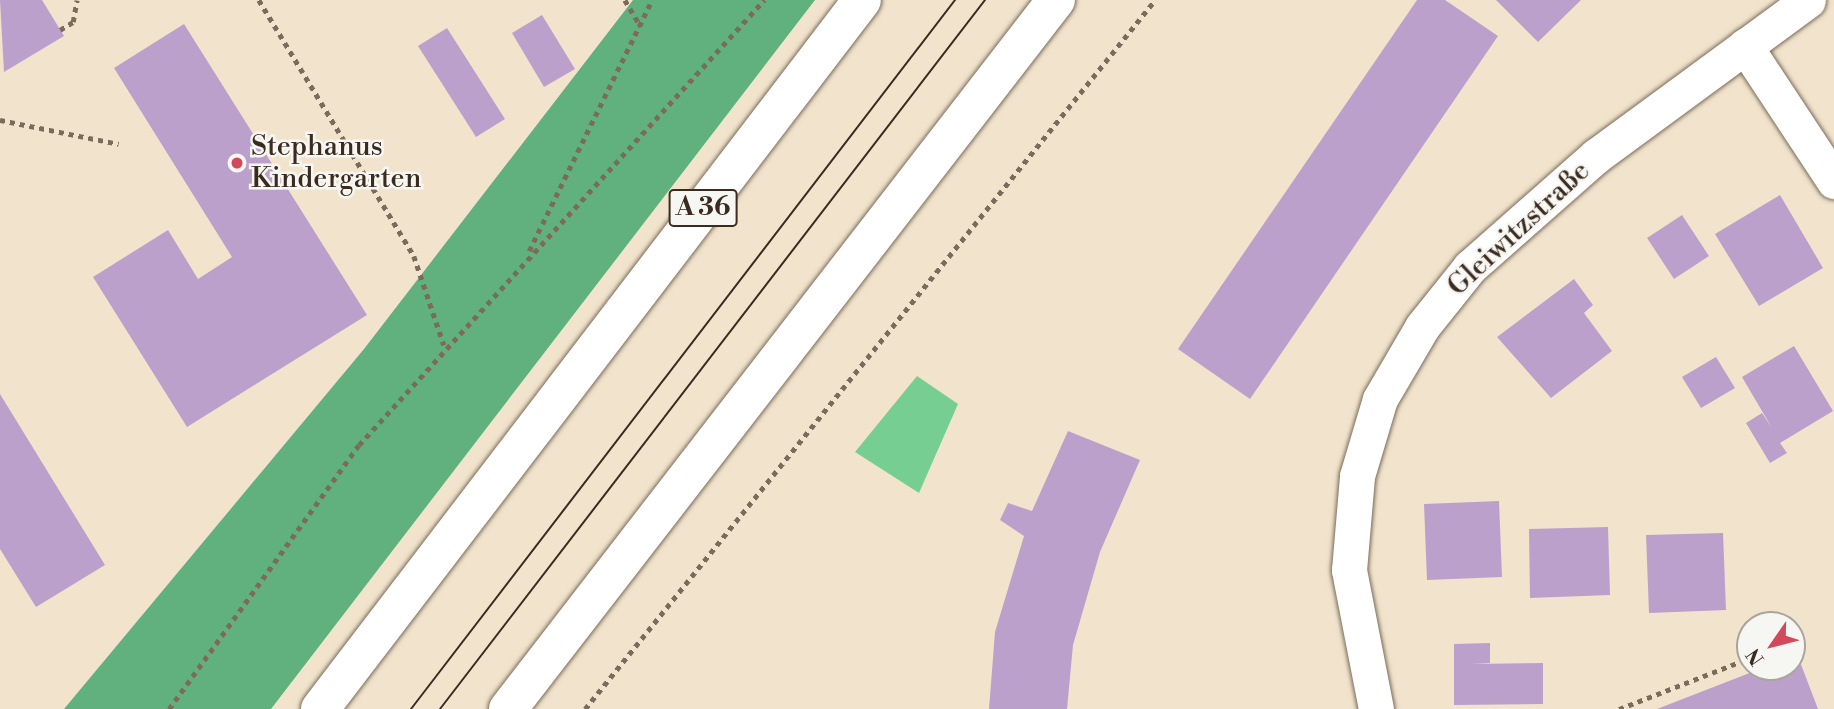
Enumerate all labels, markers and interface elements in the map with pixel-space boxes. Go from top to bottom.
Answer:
place label: Stephanus Kindergarten [251,130,421,196]
marker: Stephanus Kindergarten [229,155,245,171]
street label: Gleiwitzstraße [1441,155,1597,303]
road number: A 36 [668,186,738,230]
north arrow [1736,611,1806,681]
text: N [1741,644,1770,670]

